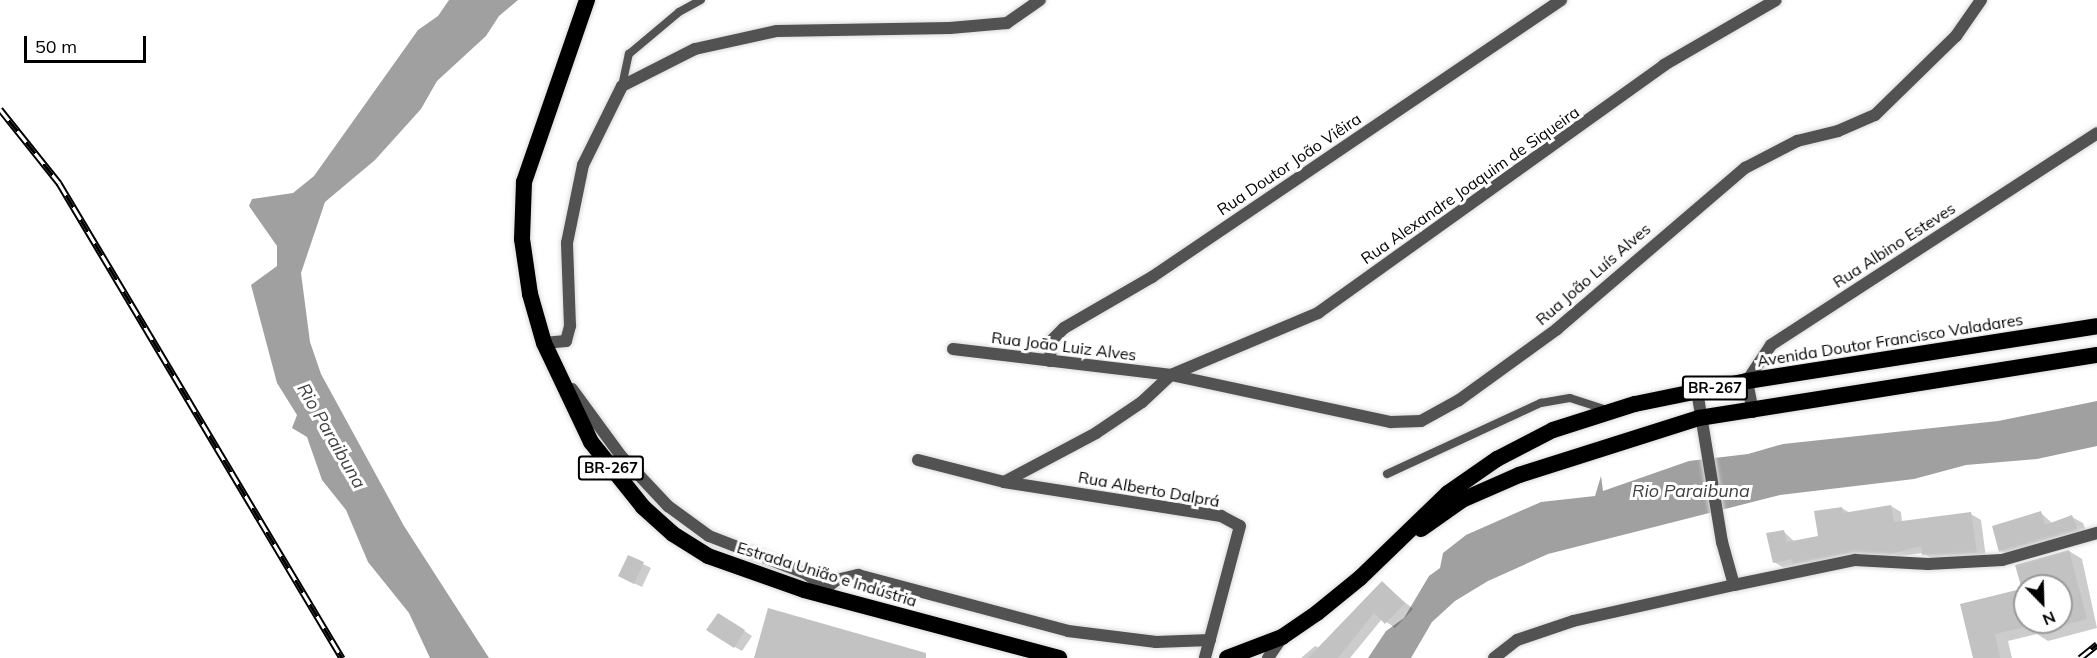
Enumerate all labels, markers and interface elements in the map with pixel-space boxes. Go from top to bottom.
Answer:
scale bar [27,24,148,62]
text: 50 m [35,35,77,58]
street label: Rua Alexandre Joaquim de Siqueira [1357,102,1583,268]
street label: Rua Doutor João Viêira [1214,109,1364,219]
street label: Rua Albino Esteves [1829,198,1959,292]
street label: Rua João Luís Alves [1532,219,1654,329]
street label: Avenida Doutor Francisco Valadares [1756,309,2024,371]
street label: Rua Joāo Luiz Alves [990,328,1138,364]
road number: BR-267 [1680,376,1750,400]
water label: Rio Paraibuna [292,380,370,492]
road number: BR-267 [576,456,646,480]
street label: Rua Alberto Dalprá [1077,467,1221,511]
water label: Rio Paraibuna [1632,480,1750,502]
street label: Estrada União e Indústria [735,537,919,611]
north arrow [2013,574,2073,634]
text: N [2040,607,2059,630]

